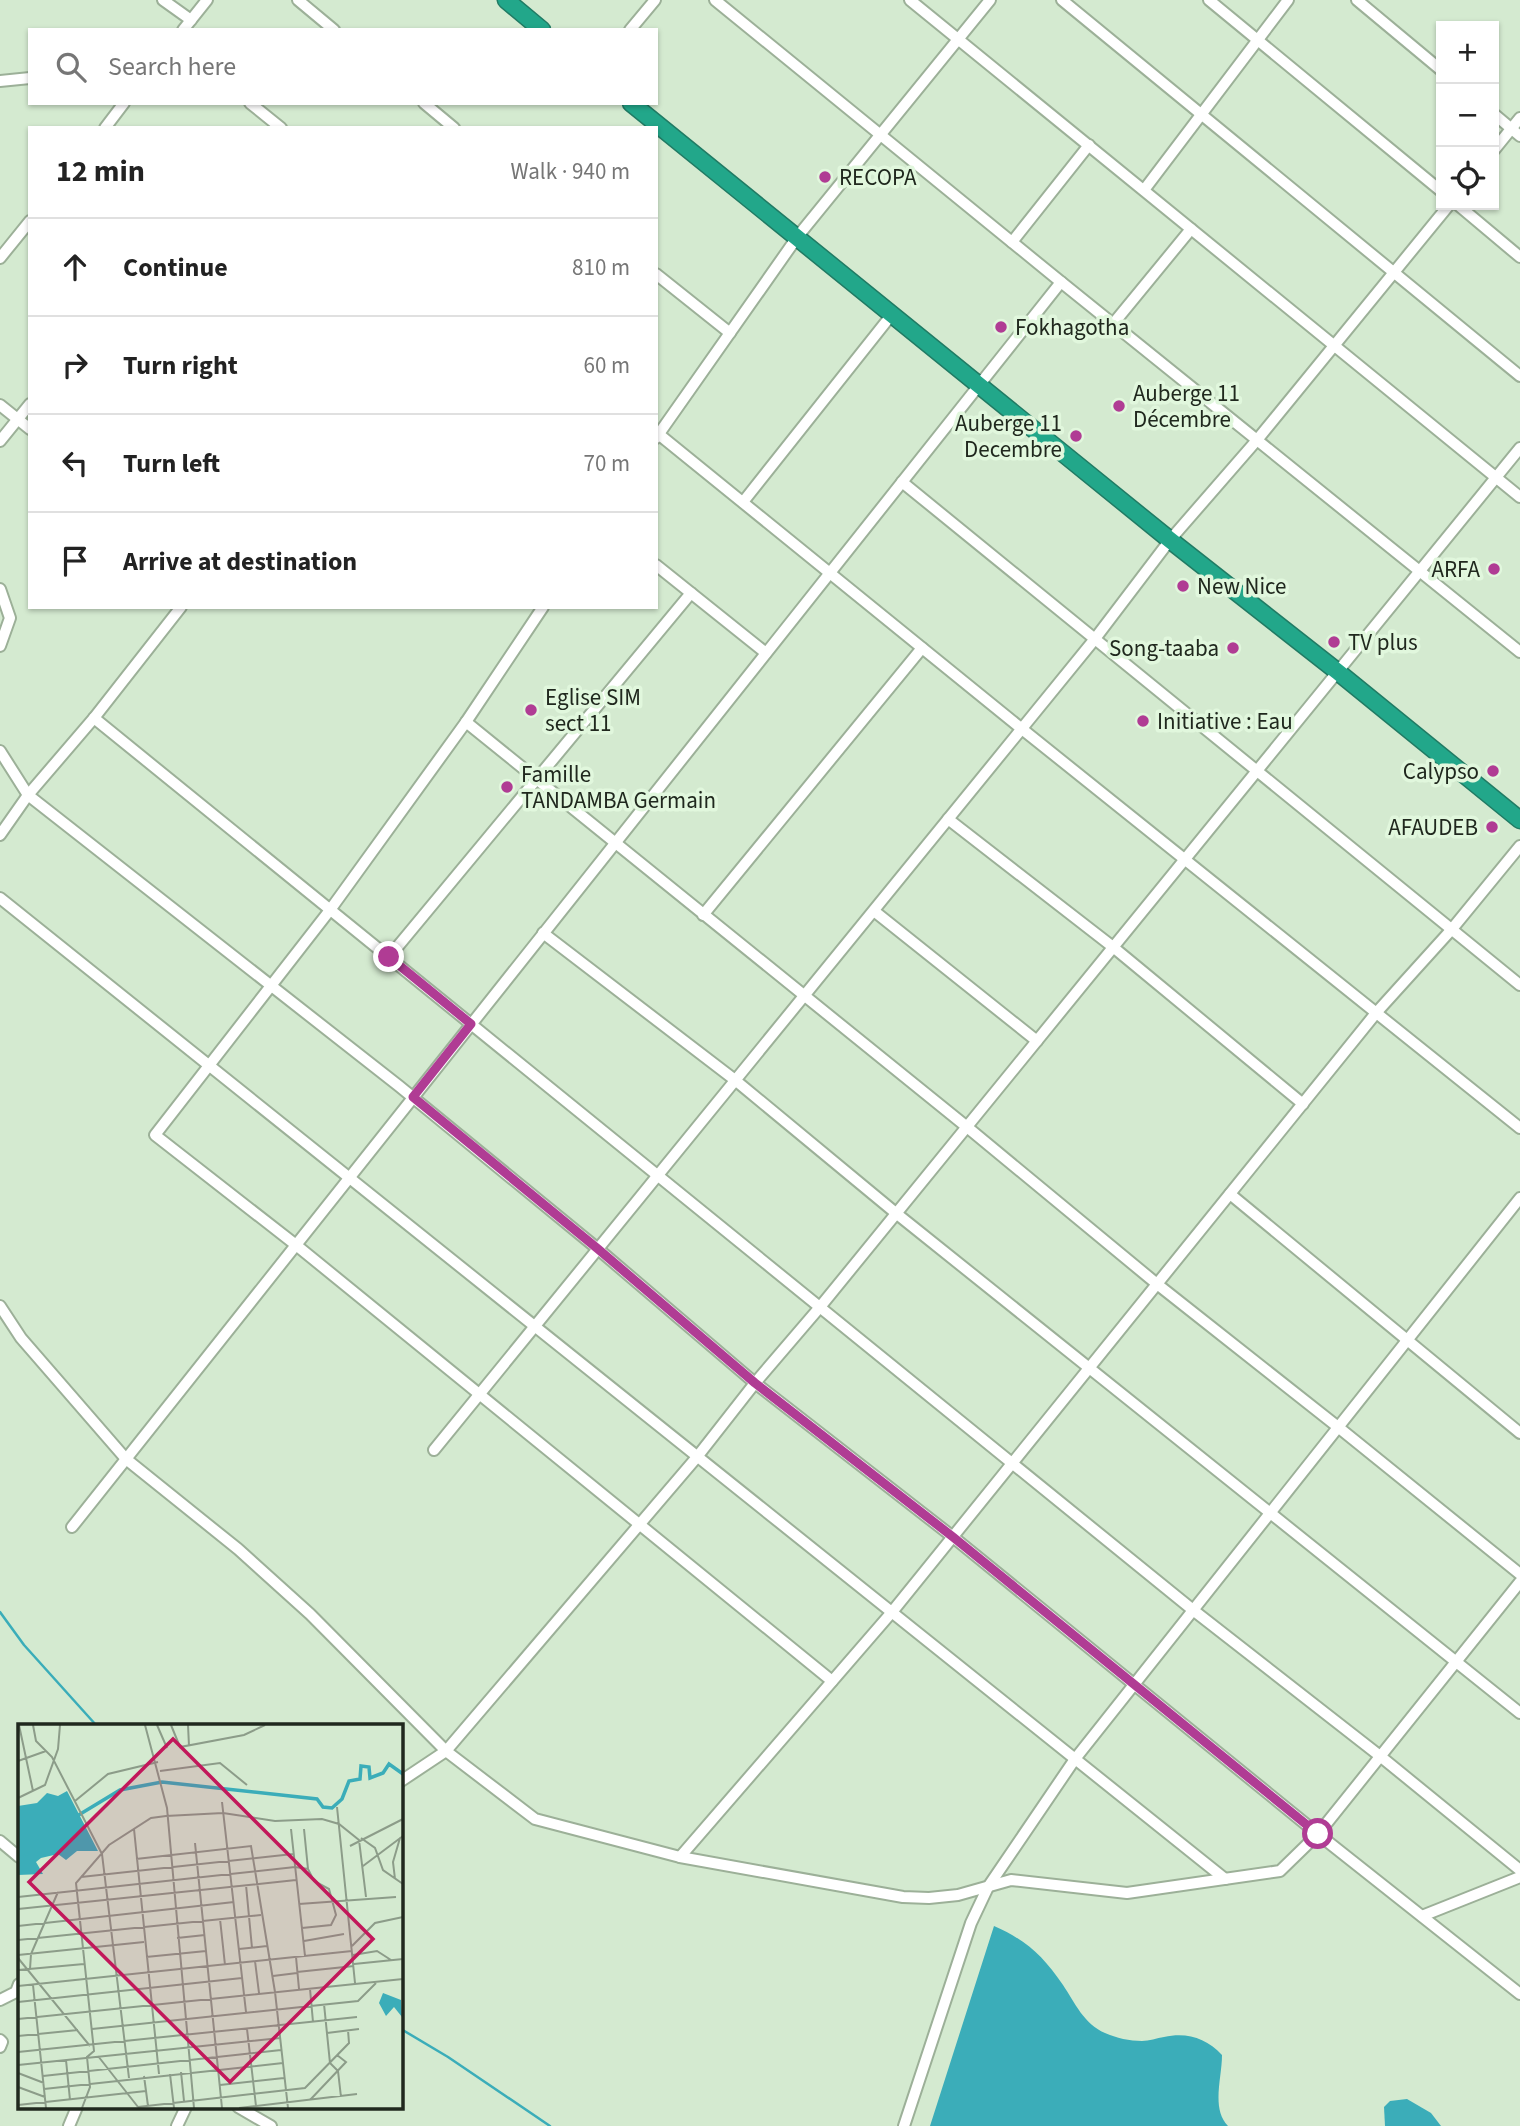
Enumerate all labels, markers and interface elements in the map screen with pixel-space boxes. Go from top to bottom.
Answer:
map controls [1436,21,1499,210]
button: + [1436,21,1499,84]
search box [28,28,658,105]
icon: search [52,48,90,86]
text: Search here [108,48,236,85]
button: − [1436,84,1499,147]
button: locate [1436,147,1499,210]
text: 12 min [56,150,145,193]
text: Walk · 940 m [511,155,630,188]
place label: RECOPA [839,161,917,194]
marker: RECOPA [817,169,833,185]
icon: ahead [56,248,94,286]
text: Continue [123,249,228,286]
text: 810 m [572,251,630,284]
place label: Fokhagotha [1015,311,1129,344]
marker: Fokhagotha [993,319,1009,335]
icon: right [56,346,94,384]
text: Turn right [123,347,238,384]
text: 60 m [583,349,630,382]
place label: Auberge 11 Décembre [1133,377,1240,436]
marker: Auberge 11 Décembre [1111,398,1127,414]
place label: Auberge 11 Decembre [955,407,1062,466]
marker: Auberge 11 Decembre [1068,428,1084,444]
icon: left [56,444,94,482]
text: Turn left [123,445,220,482]
text: 70 m [583,447,630,480]
icon: arrive [56,542,94,580]
text: Arrive at destination [123,543,357,580]
place label: ARFA [1431,553,1480,586]
marker: ARFA [1486,561,1502,577]
place label: New Nice [1197,570,1287,603]
marker: New Nice [1175,578,1191,594]
place label: TV plus [1348,626,1418,659]
place label: Song-taaba [1109,632,1219,665]
marker: TV plus [1326,634,1342,650]
marker: Song-taaba [1225,640,1241,656]
place label: Eglise SIM sect 11 [545,681,641,740]
marker: Eglise SIM sect 11 [523,702,539,718]
place label: Initiative : Eau [1157,705,1293,738]
marker: Initiative : Eau [1135,713,1151,729]
place label: Calypso [1403,755,1479,788]
place label: Famille TANDAMBA Germain [521,758,716,817]
marker: Calypso [1485,763,1501,779]
marker: Famille TANDAMBA Germain [499,779,515,795]
place label: AFAUDEB [1388,811,1478,844]
marker: AFAUDEB [1484,819,1500,835]
route end [373,941,404,972]
inset map [18,1724,402,2108]
route start [1302,1818,1333,1849]

